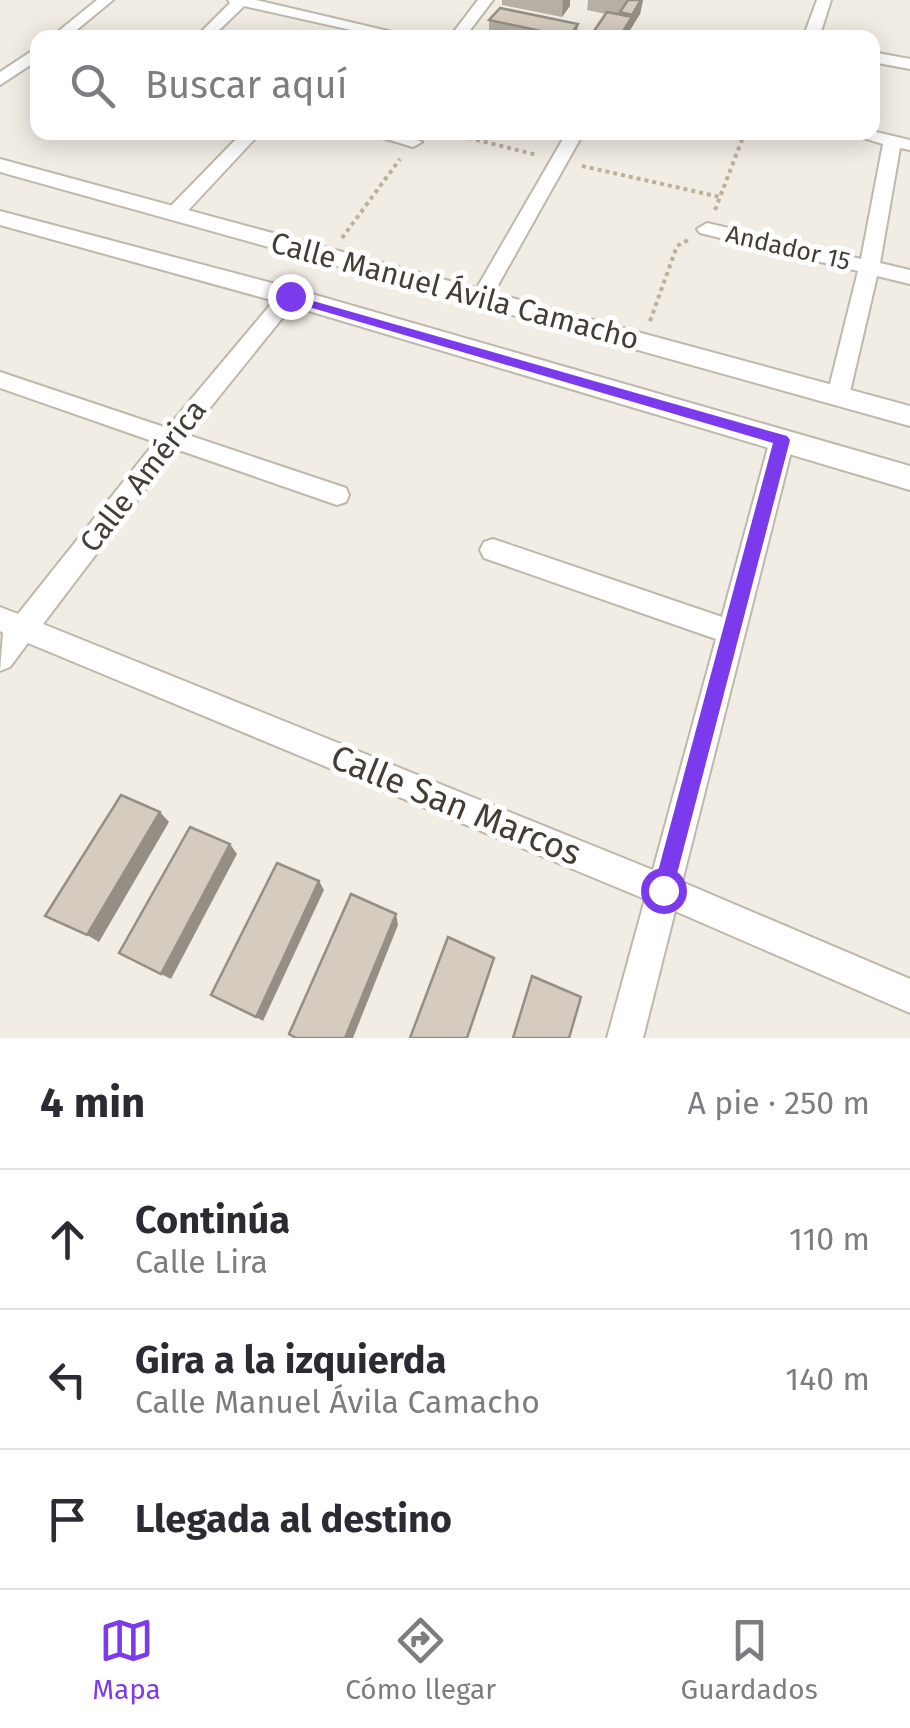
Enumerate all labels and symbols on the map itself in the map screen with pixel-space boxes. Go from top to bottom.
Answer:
street label: Andador 15 [723,219,853,277]
street label: Calle Manuel Ávila Camacho [267,224,643,358]
route end [268,274,314,320]
street label: Calle América [72,392,214,560]
street label: Calle San Marcos [325,736,587,874]
route start [641,868,687,914]

